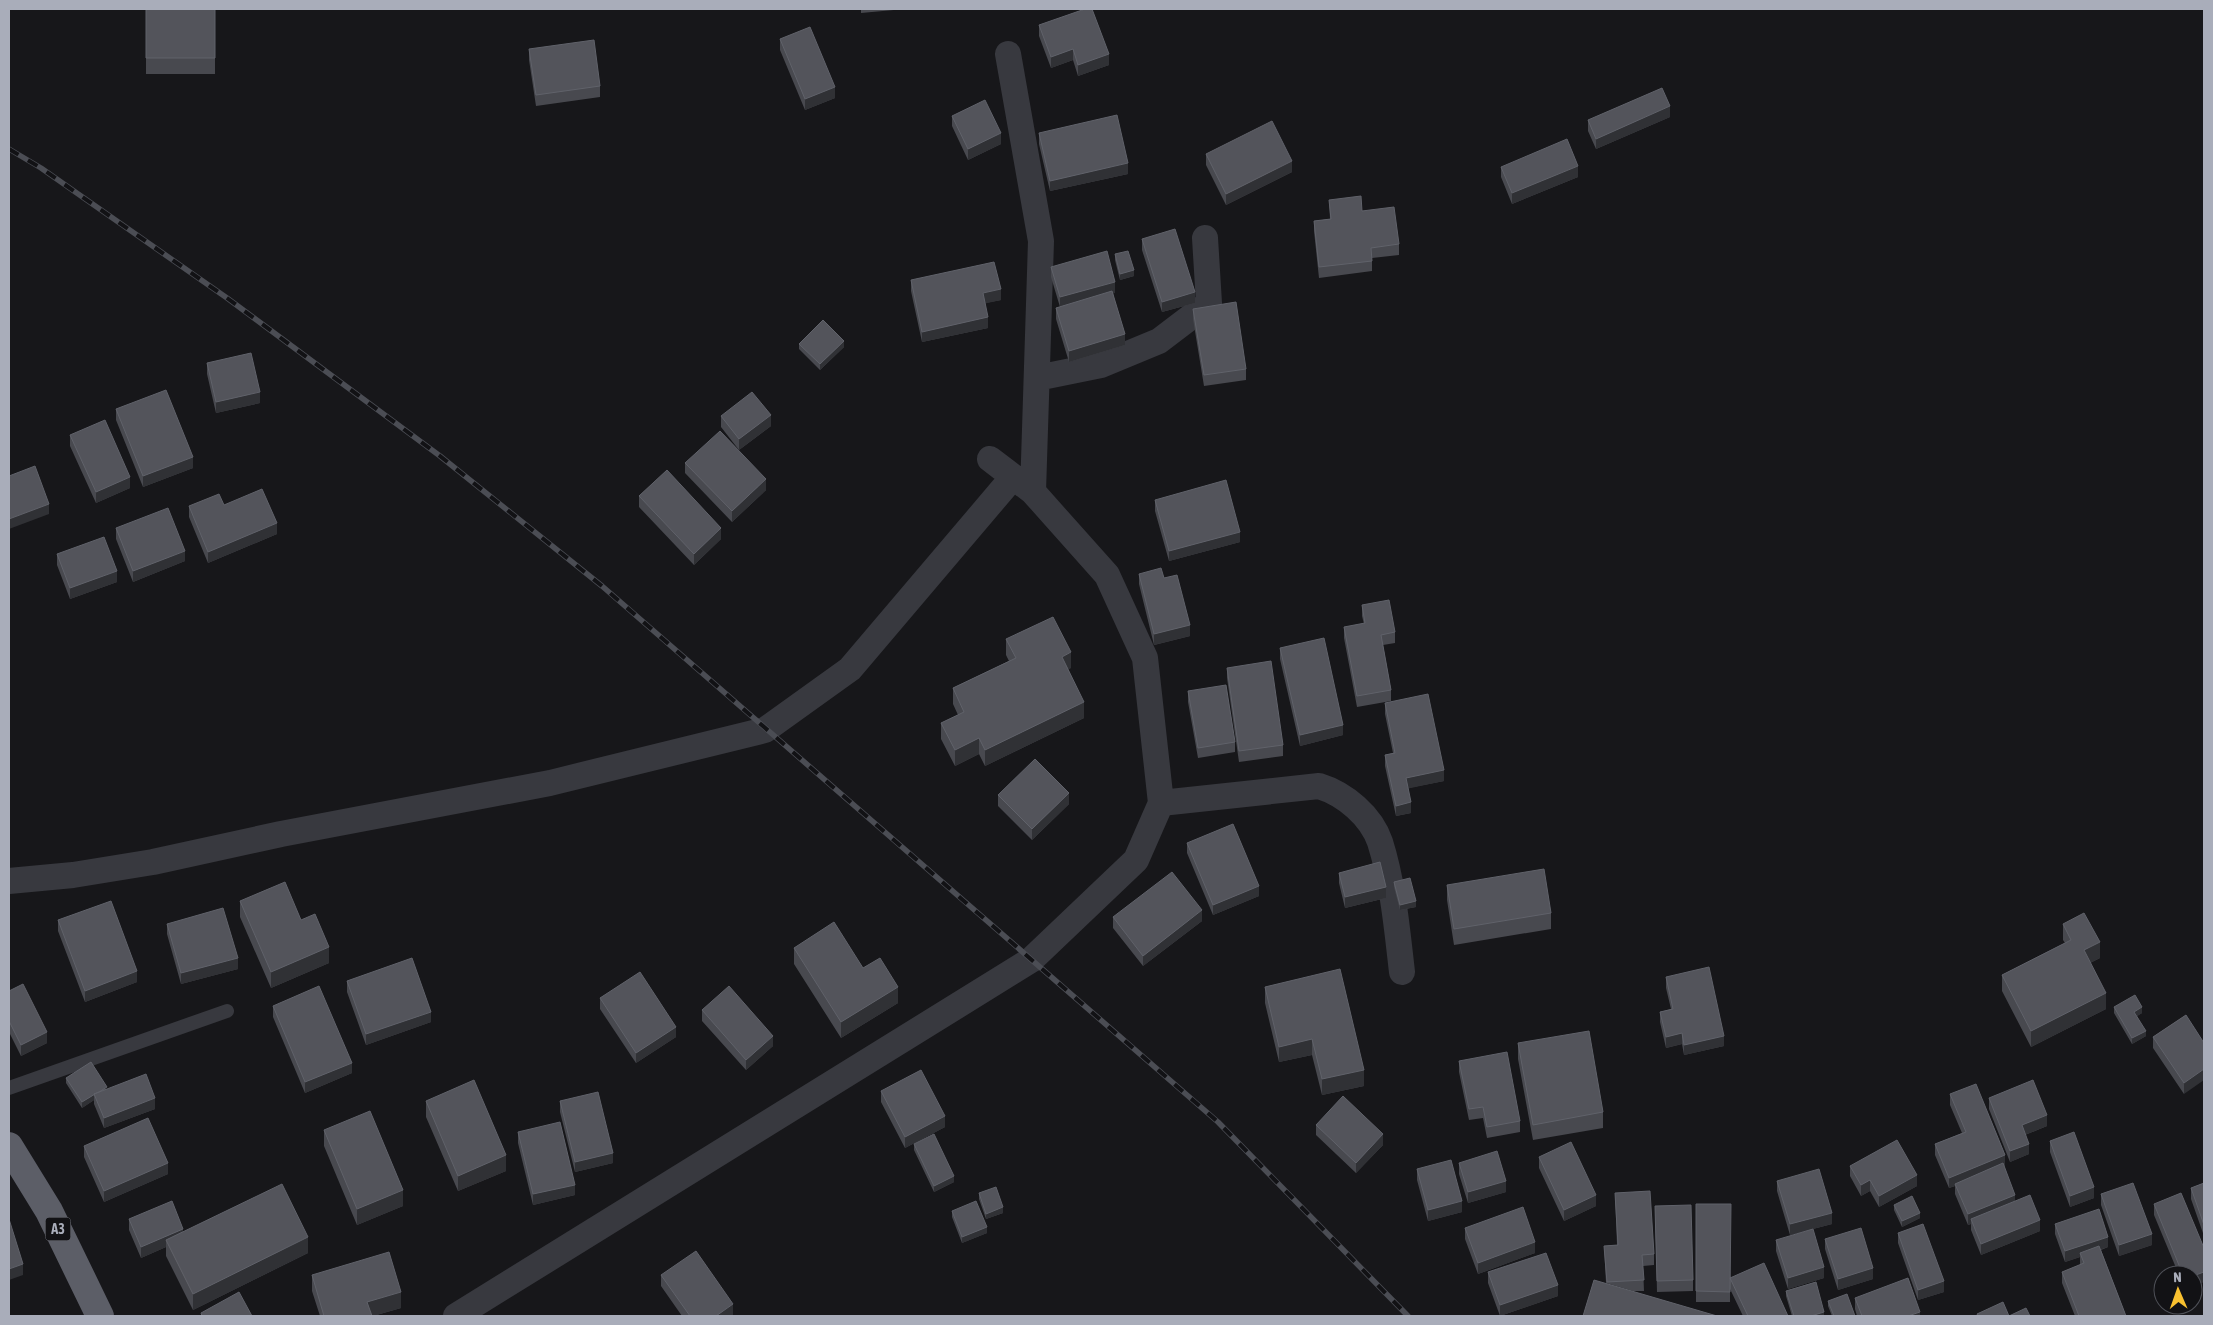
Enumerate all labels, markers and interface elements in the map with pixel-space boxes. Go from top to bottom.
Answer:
road number: A3 [46,1218,70,1240]
north arrow [2153,1265,2203,1315]
text: N [2173,1269,2182,1285]

